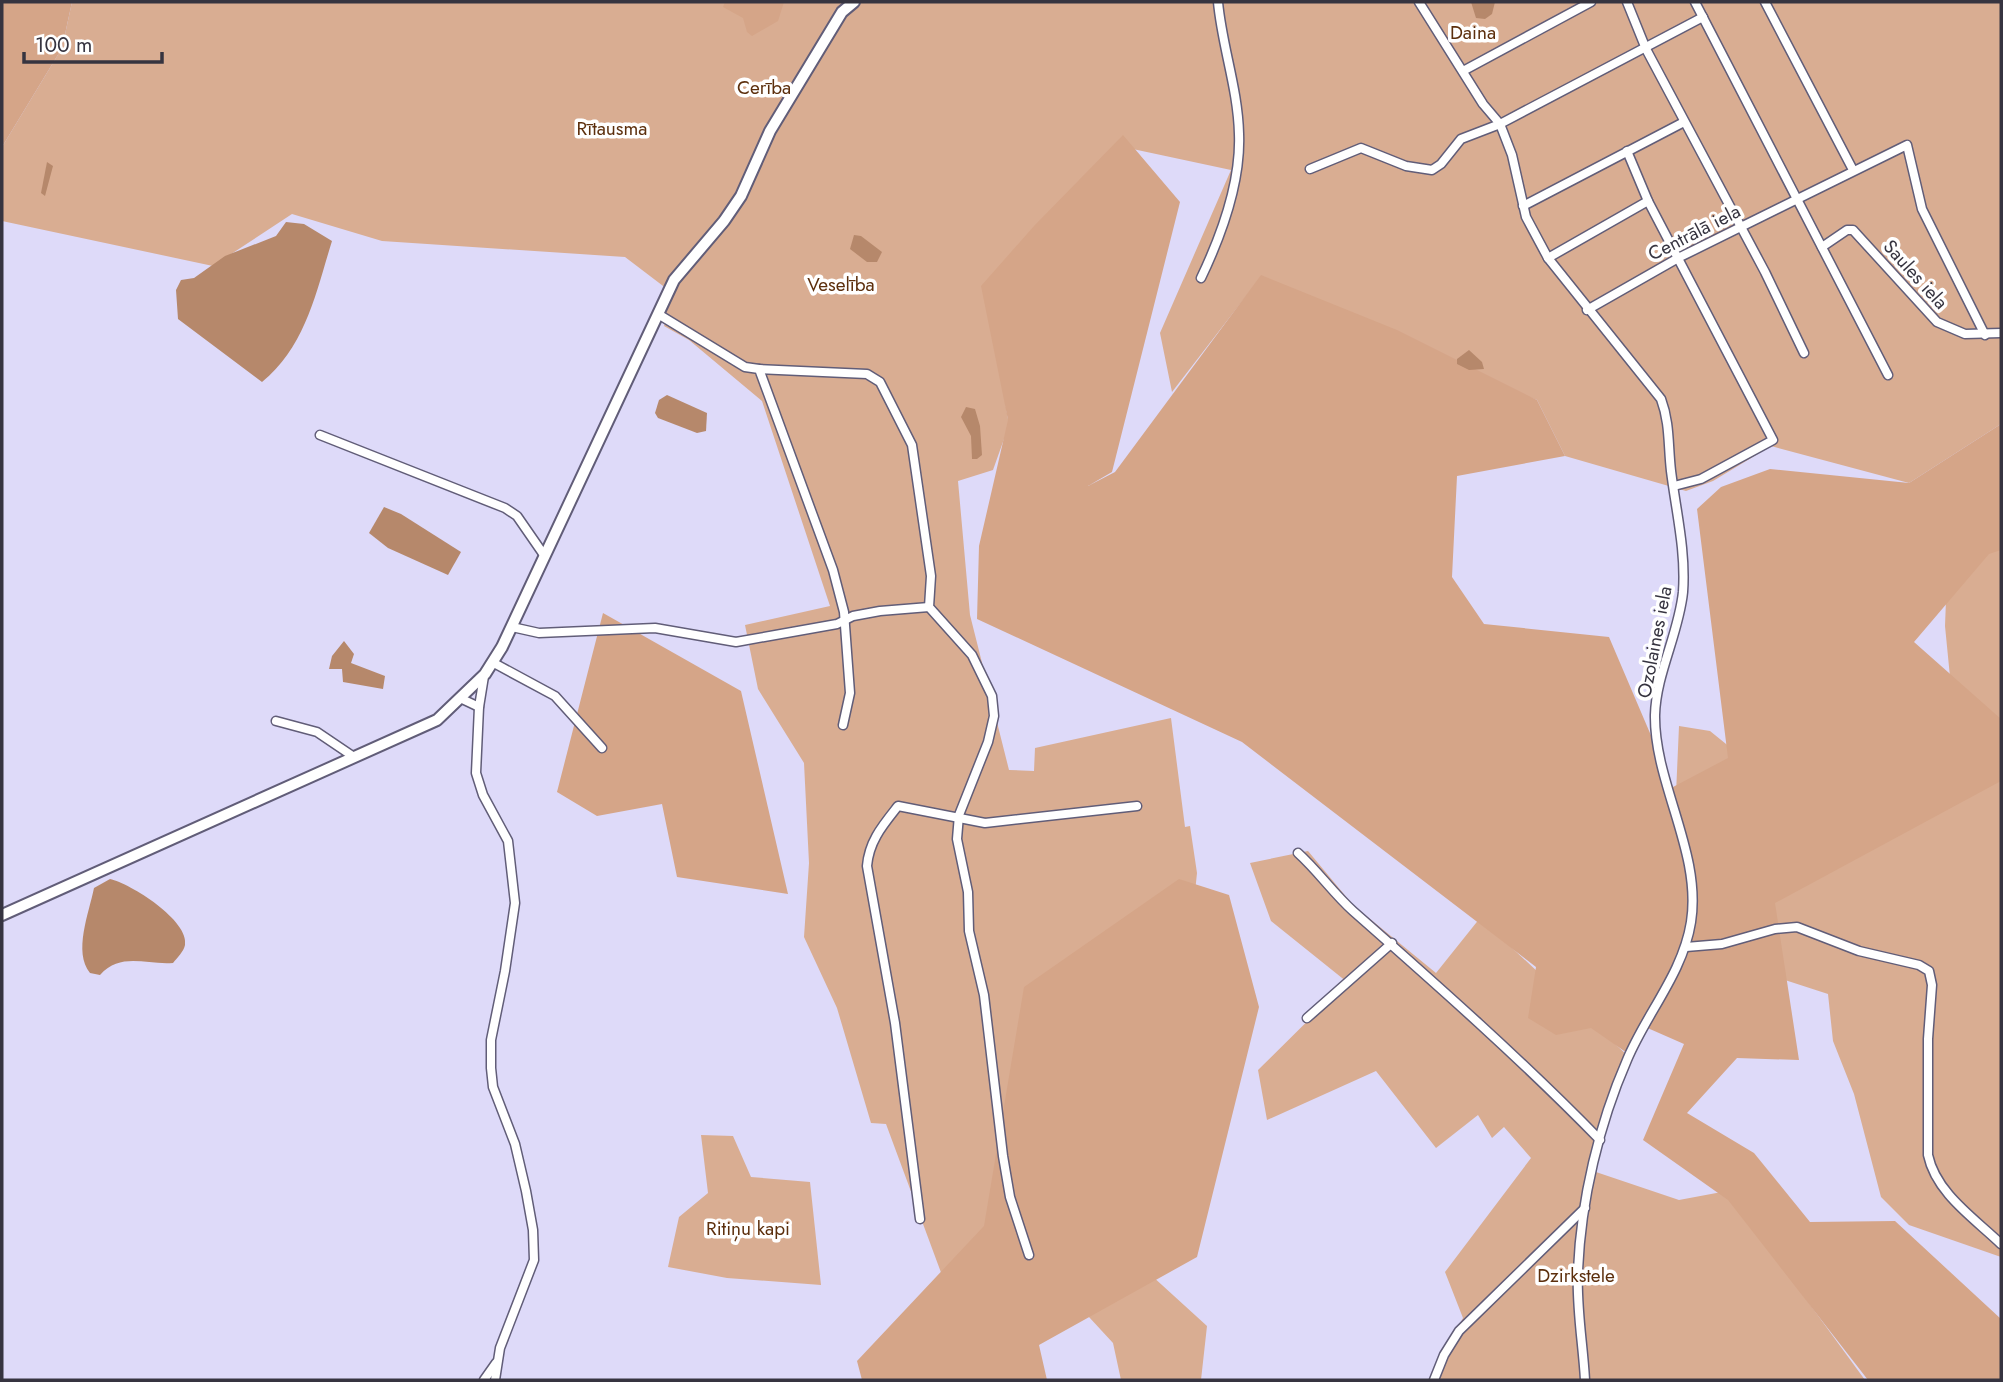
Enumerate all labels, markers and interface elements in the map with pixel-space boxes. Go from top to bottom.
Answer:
park label: Daina [1450,19,1496,46]
scale bar [24,21,163,65]
text: 100 m [35,30,92,60]
park label: Cerība [737,74,791,101]
park label: Rītausma [577,115,647,142]
street label: Centrālā iela [1643,198,1745,267]
street label: Saules iela [1877,234,1954,315]
park label: Veselība [807,271,875,298]
street label: Ozolaines iela [1630,584,1679,700]
park label: Ritiņu kapi [706,1215,790,1242]
park label: Dzirkstele [1537,1262,1615,1289]

